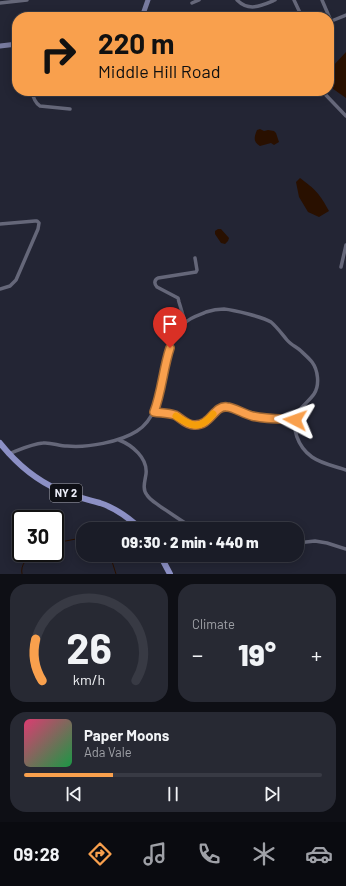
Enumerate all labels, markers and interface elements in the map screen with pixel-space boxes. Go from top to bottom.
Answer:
text: 220 m [98,26,174,60]
icon: right [32,28,84,80]
text: Middle Hill Road [98,60,221,82]
pin [153,307,187,348]
icon: arrive [159,313,181,335]
position arrow [274,399,316,441]
road number: NY 2 [50,484,82,502]
speed limit sign: 30 [12,510,64,562]
text: 09:30 · 2 min · 440 m [121,533,259,551]
text: Climate [192,616,235,632]
text: 26 [66,622,112,672]
text: 19° [238,636,276,672]
text: − [192,641,203,667]
text: + [311,641,322,667]
text: km/h [73,671,105,688]
text: Paper Moons [84,726,169,744]
text: Ada Vale [84,744,132,760]
icon: previous [63,783,85,805]
icon: pause [162,783,184,805]
icon: next [261,783,283,805]
icon: directions [86,840,114,868]
icon: music [141,840,169,868]
icon: phone [195,840,223,868]
icon: climate [250,840,278,868]
icon: car [305,840,333,868]
text: 09:28 [13,843,60,865]

